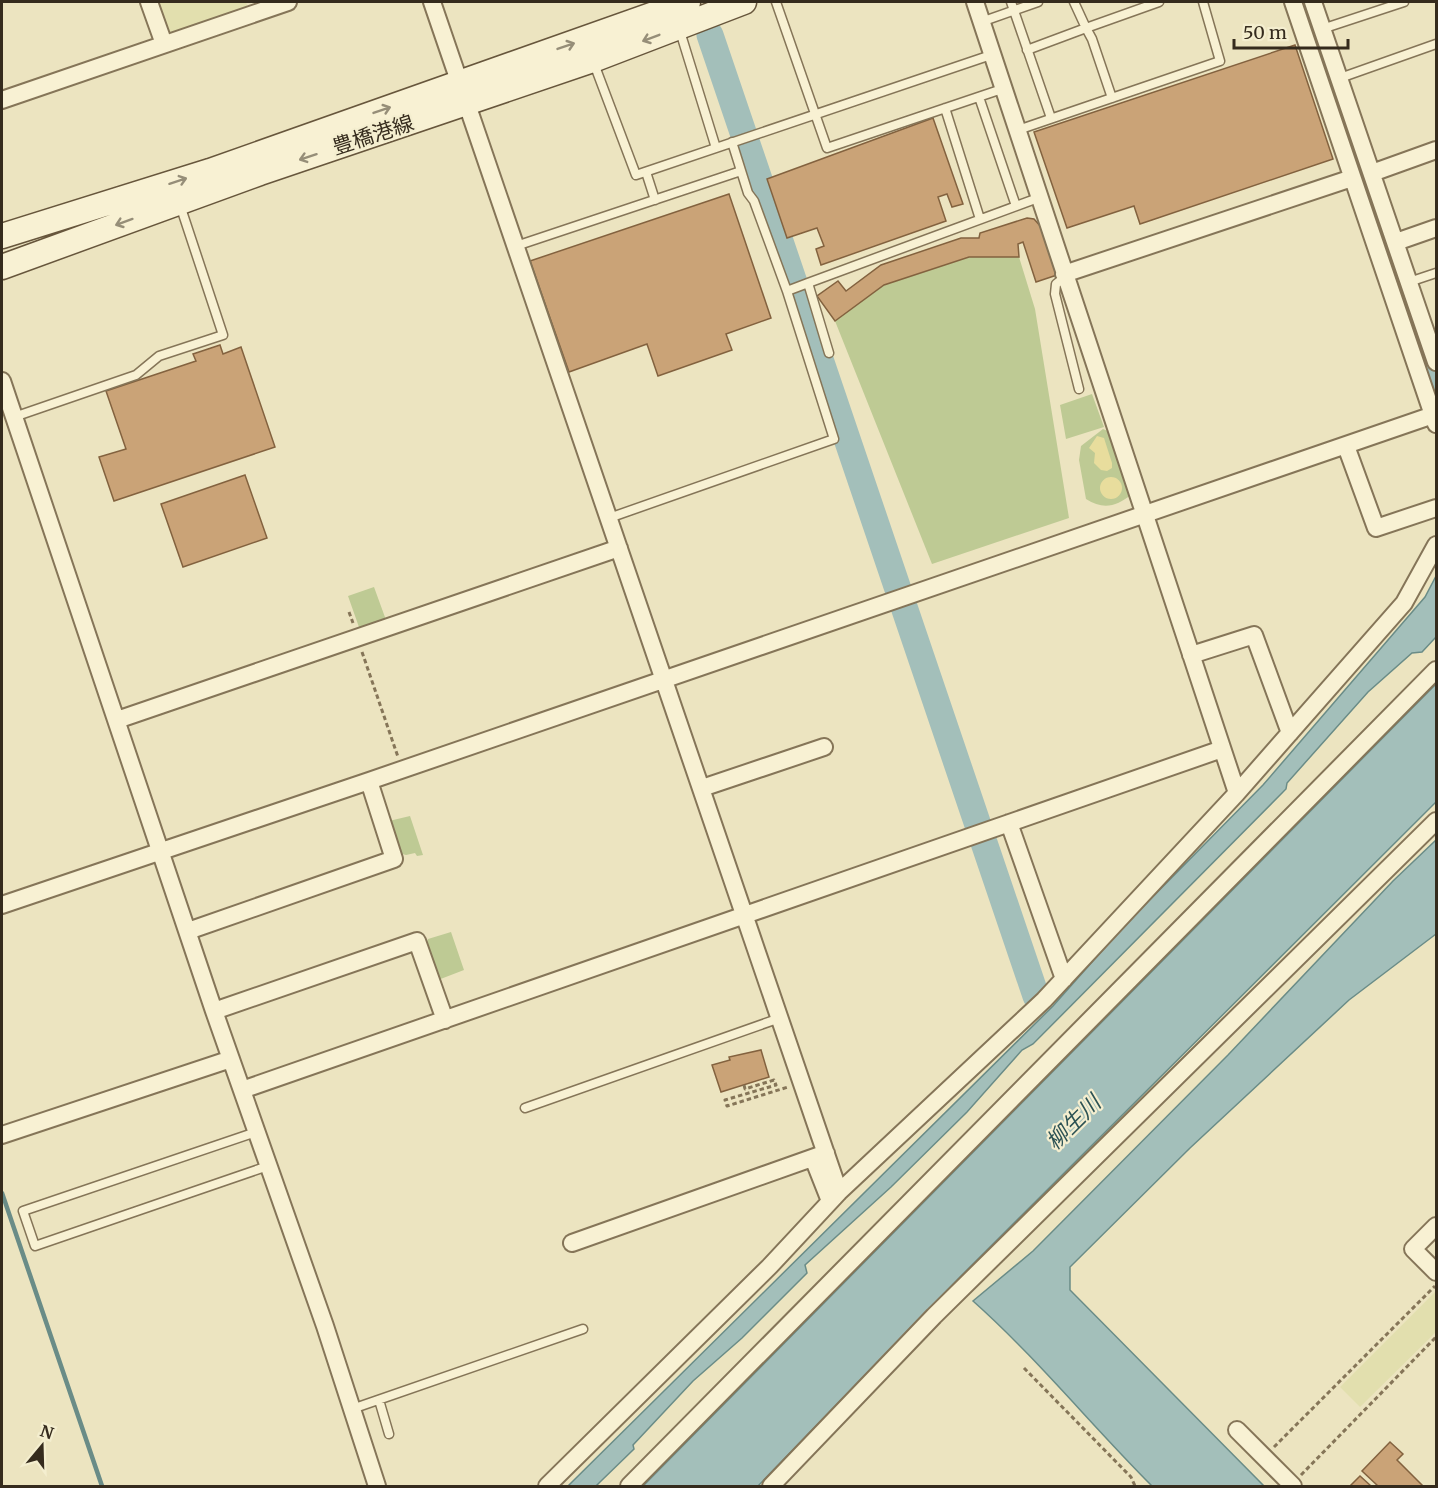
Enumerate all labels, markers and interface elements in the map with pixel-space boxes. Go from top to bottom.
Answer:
scale bar [1234,12,1348,50]
text: 50 m [1243,21,1287,44]
one-way arrow [642,33,661,44]
one-way arrow [556,39,575,50]
one-way arrow [372,104,391,115]
street label: 豊橋港線 [329,109,417,160]
one-way arrow [299,152,318,163]
one-way arrow [168,175,187,186]
one-way arrow [115,217,134,228]
water label: 柳生川 [1040,1087,1108,1155]
north arrow [12,1416,72,1476]
text: N [38,1420,56,1443]

